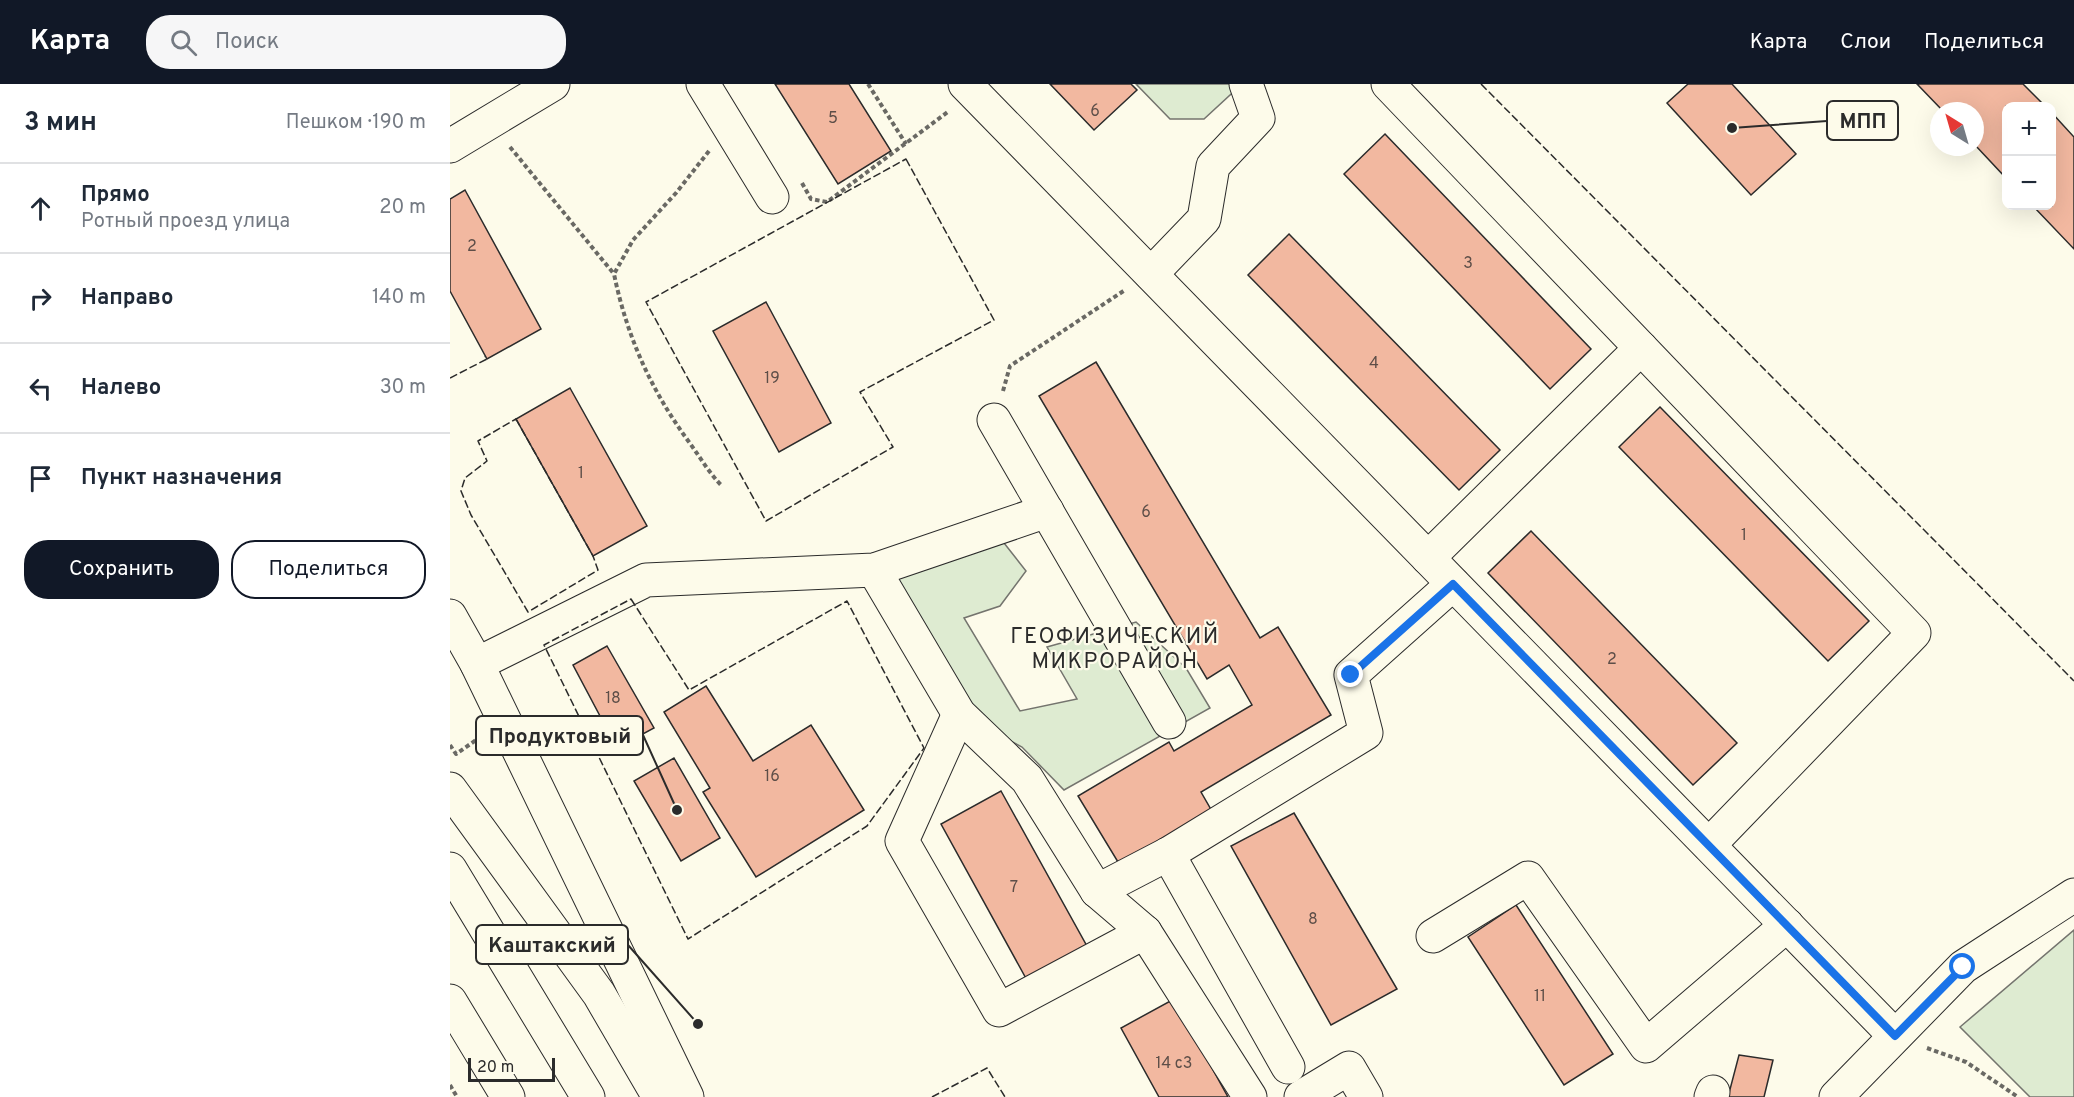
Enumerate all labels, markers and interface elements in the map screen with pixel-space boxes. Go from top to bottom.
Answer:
search box [146,15,566,69]
text: Карта [30,24,110,60]
icon: search [167,26,200,59]
text: Поиск [215,29,279,56]
text: Карта [1750,29,1807,56]
text: Слои [1840,29,1891,56]
text: Поделиться [1924,29,2044,56]
callout: МПП [1827,101,1898,140]
house number: 6 [1090,102,1100,122]
north arrow [1930,102,1984,156]
map controls [2002,102,2056,210]
button: + [2002,102,2056,156]
text: 3 мин [24,107,97,140]
house number: 5 [828,109,838,129]
text: МПП [1840,109,1886,136]
text: Пешком · 190 m [286,110,426,136]
button: − [2002,156,2056,210]
text: Прямо [81,182,150,209]
icon: ahead [24,192,57,225]
text: 20 m [379,195,426,221]
text: Ротный проезд улица [81,209,290,235]
house number: 2 [467,237,477,257]
house number: 3 [1463,254,1473,274]
icon: right [24,282,57,315]
text: Направо [81,285,173,312]
text: 140 m [372,285,426,311]
house number: 4 [1369,354,1379,374]
house number: 19 [764,369,780,389]
icon: left [24,372,57,405]
text: Налево [81,375,161,402]
text: 30 m [380,375,426,401]
icon: arrive [24,462,57,495]
house number: 1 [578,464,584,484]
text: Пункт назначения [81,465,282,492]
house number: 6 [1141,503,1151,523]
house number: 1 [1741,526,1747,546]
button: Сохранить [24,540,219,599]
button: Поделиться [231,540,426,599]
district label: ГЕОФИЗИЧЕСКИЙ МИКРОРАЙОН [1010,621,1220,676]
house number: 2 [1607,650,1617,670]
route end [1337,661,1363,687]
house number: 18 [605,689,621,709]
callout: Продуктовый [476,716,643,755]
text: Продуктовый [489,724,631,751]
house number: 16 [764,767,780,787]
house number: 7 [1010,878,1018,898]
house number: 8 [1308,910,1318,930]
callout: Каштакский [476,925,628,964]
text: Каштакский [488,933,616,960]
route start [1949,953,1975,979]
house number: 11 [1534,987,1546,1007]
house number: 14 с3 [1156,1054,1192,1074]
scale bar [468,1055,555,1082]
text: 20 m [477,1058,514,1078]

